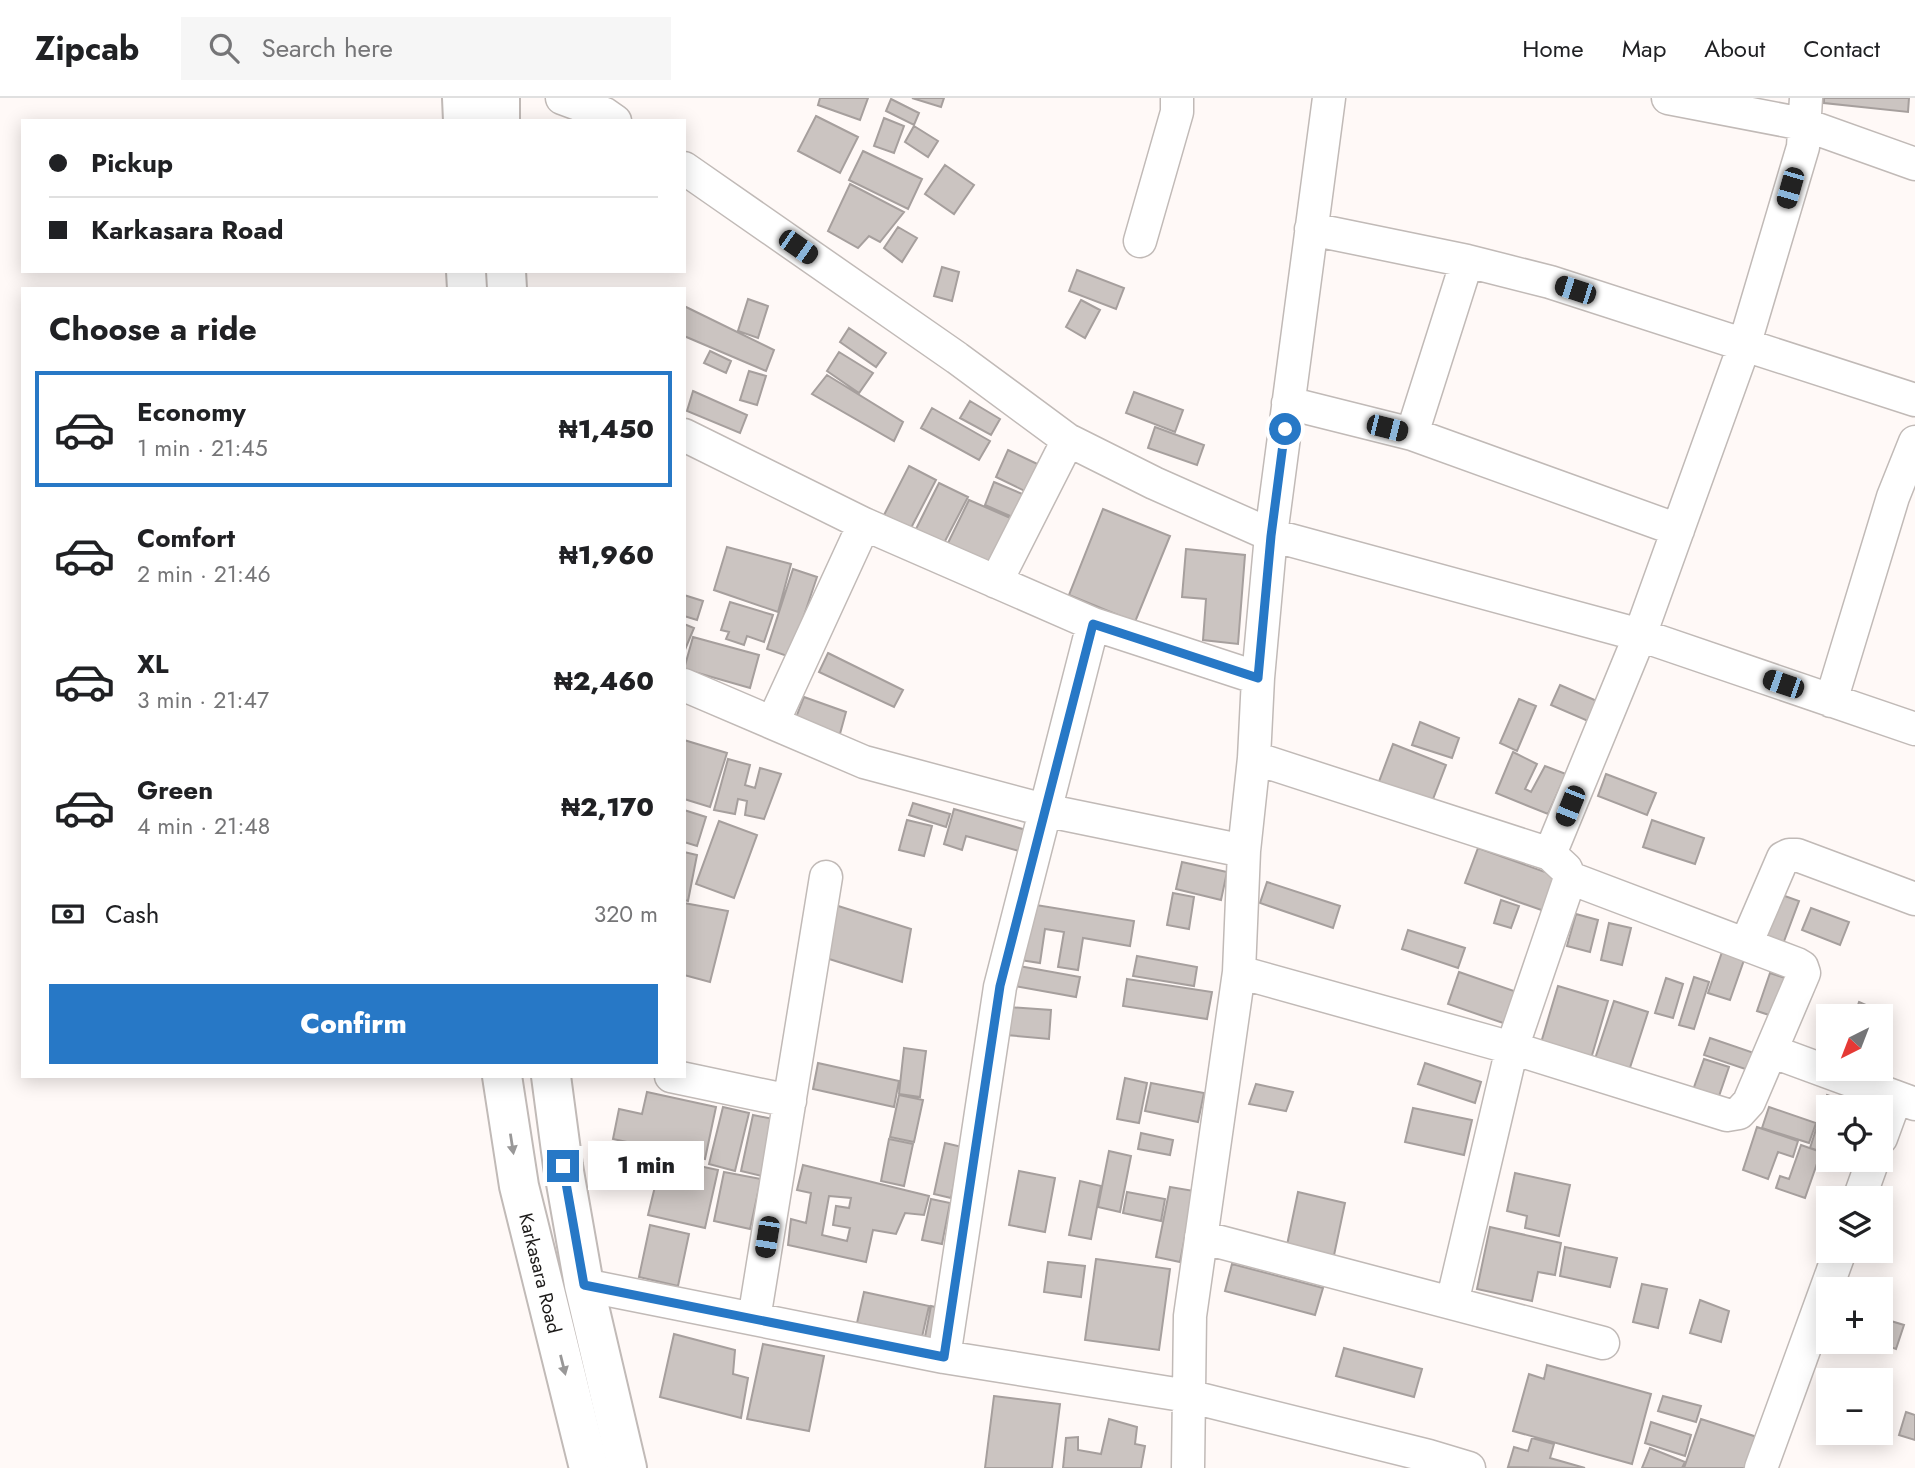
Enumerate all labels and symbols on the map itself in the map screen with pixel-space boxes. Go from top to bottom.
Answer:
car [1775,165,1806,211]
car [775,226,822,268]
car [1552,274,1599,306]
route start [1269,413,1301,445]
car [1365,413,1410,443]
car [1760,667,1807,701]
car [1553,783,1588,829]
north arrow [1816,1004,1894,1082]
one-way arrow [507,1133,518,1155]
callout: 1 min [588,1142,703,1190]
route end [547,1150,579,1182]
street label: Karkasara Road [512,1210,568,1336]
car [754,1215,781,1259]
one-way arrow [558,1354,569,1376]

